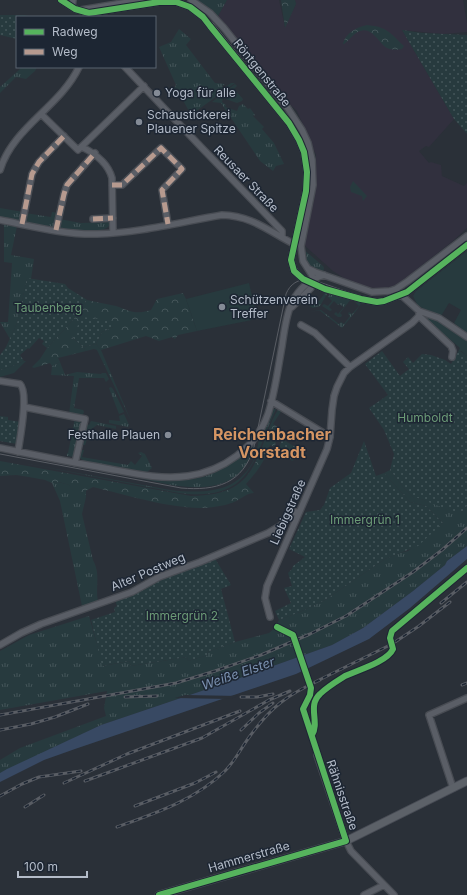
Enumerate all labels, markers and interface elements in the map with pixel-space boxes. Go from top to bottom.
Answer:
legend [16,16,156,68]
text: Radweg [52,24,98,39]
street label: Röntgenstraße [230,36,294,110]
text: Weg [52,44,78,59]
place label: Yoga für alle [165,85,236,100]
marker: Yoga für alle [152,88,162,98]
place label: Schaustickerei Plauener Spitze [147,107,236,136]
marker: Schaustickerei Plauener Spitze [134,117,144,127]
street label: Reusaer Straße [211,142,282,215]
place label: Schützenverein Treffer [230,292,318,321]
park label: Taubenberg [14,300,82,315]
marker: Schützenverein Treffer [217,302,227,312]
park label: Humboldt [397,410,453,425]
district label: Reichenbacher Vorstadt [213,424,331,462]
place label: Festhalle Plauen [68,427,160,442]
marker: Festhalle Plauen [163,430,173,440]
street label: Liebigstraße [266,477,309,547]
park label: Immergrün 1 [330,512,400,527]
street label: Alter Postweg [108,549,187,594]
park label: Immergrün 2 [146,608,218,623]
water label: Weiße Elster [199,653,278,693]
street label: Rähnisstraße [323,758,362,832]
street label: Hammerstraße [206,838,291,875]
scale bar [18,853,87,879]
text: 100 m [24,859,58,874]

